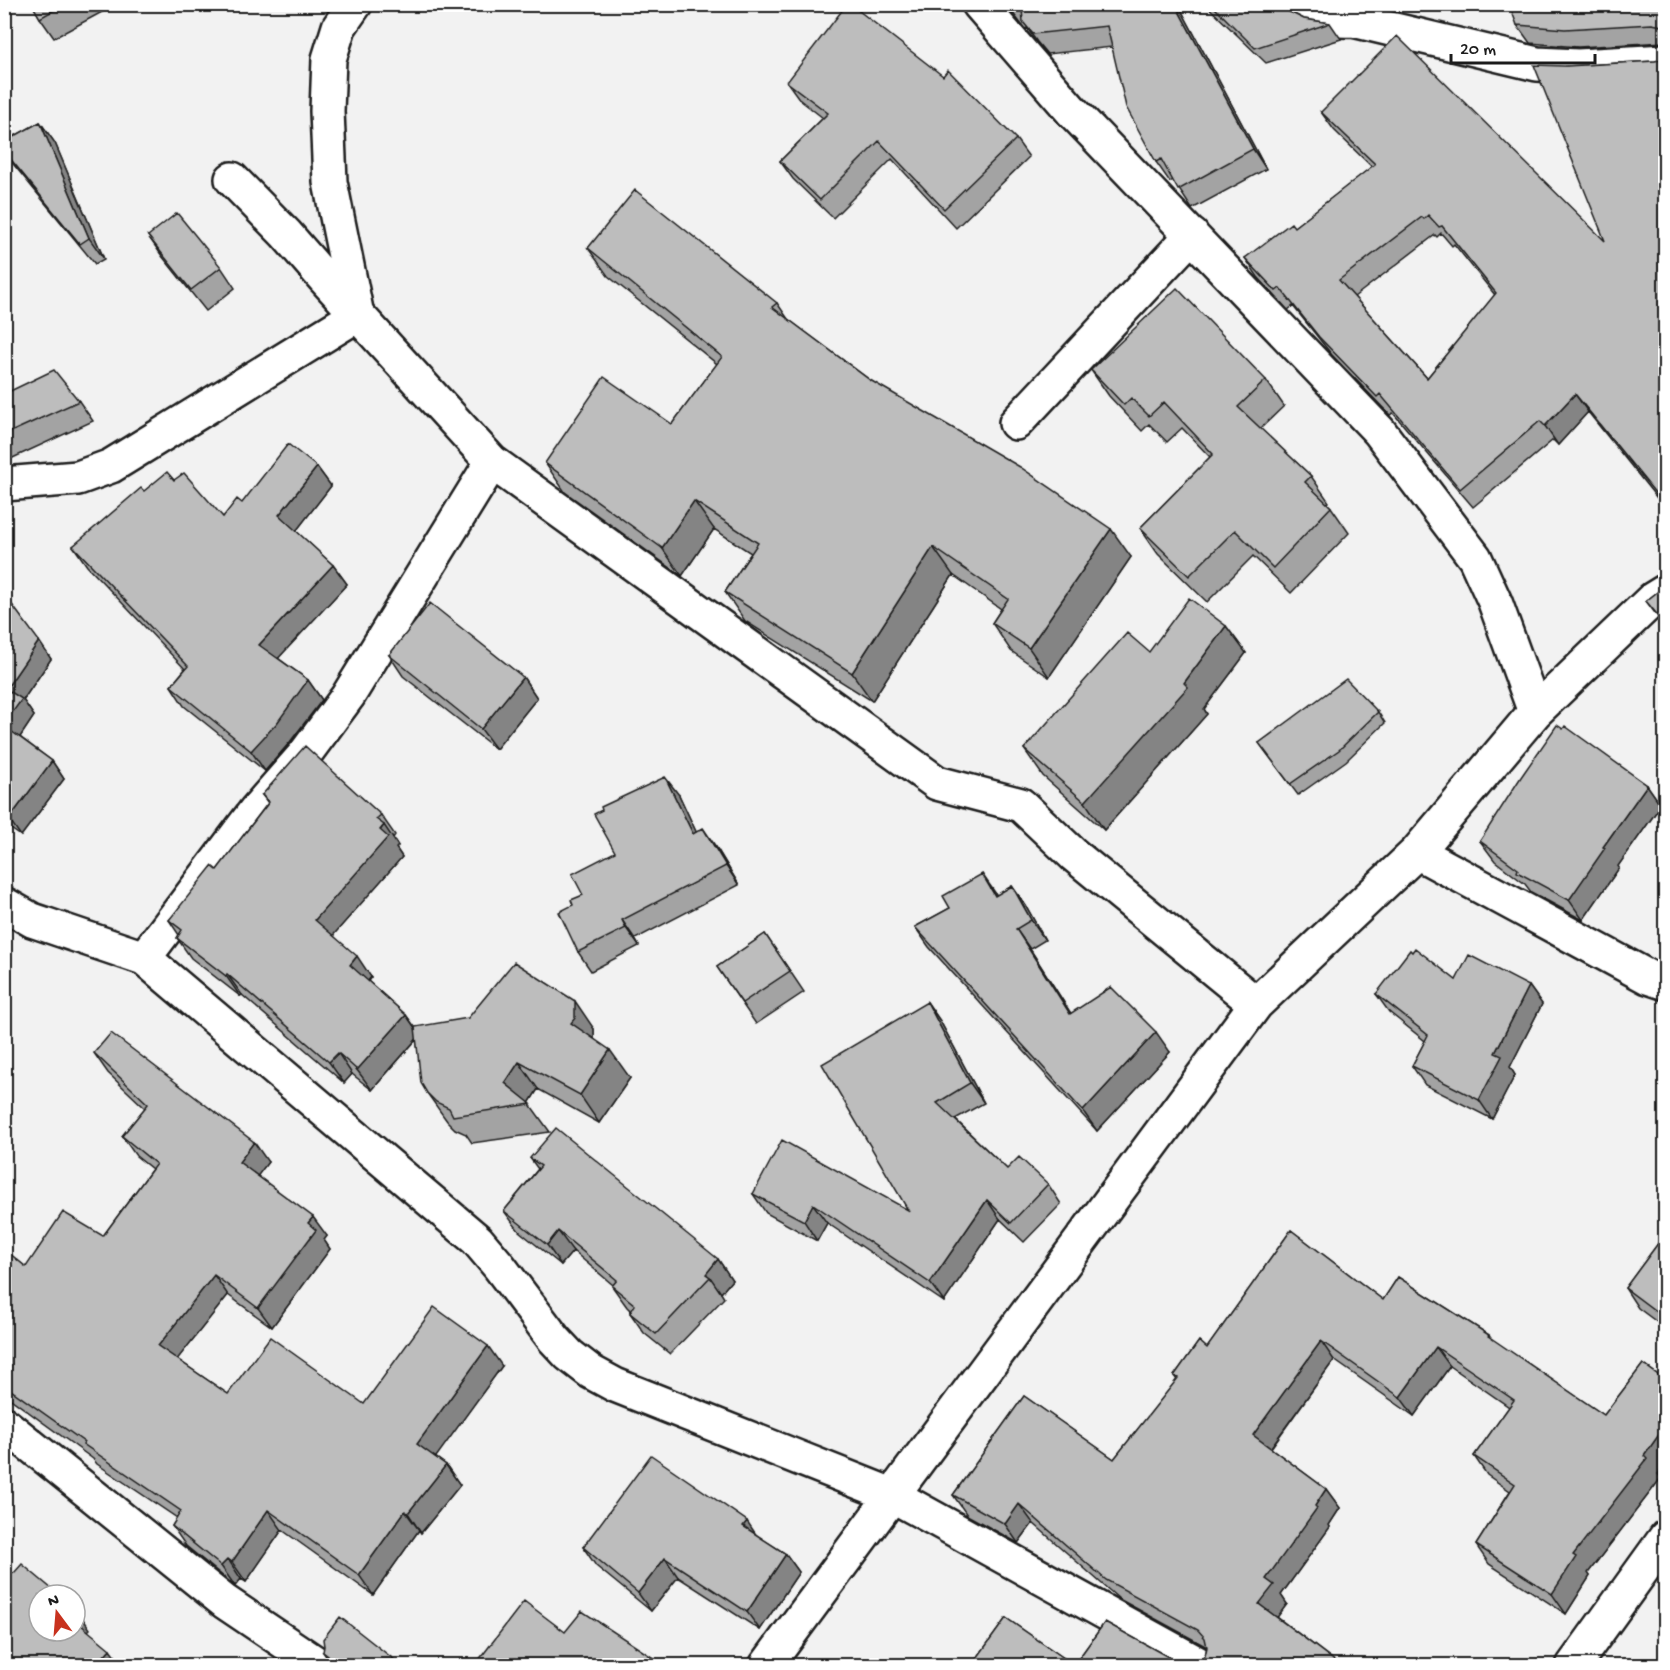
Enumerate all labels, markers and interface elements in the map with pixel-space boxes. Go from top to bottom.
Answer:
scale bar [1451,27,1595,65]
text: 20 m [1460,40,1496,61]
north arrow [27,1583,87,1643]
text: N [46,1591,62,1613]

